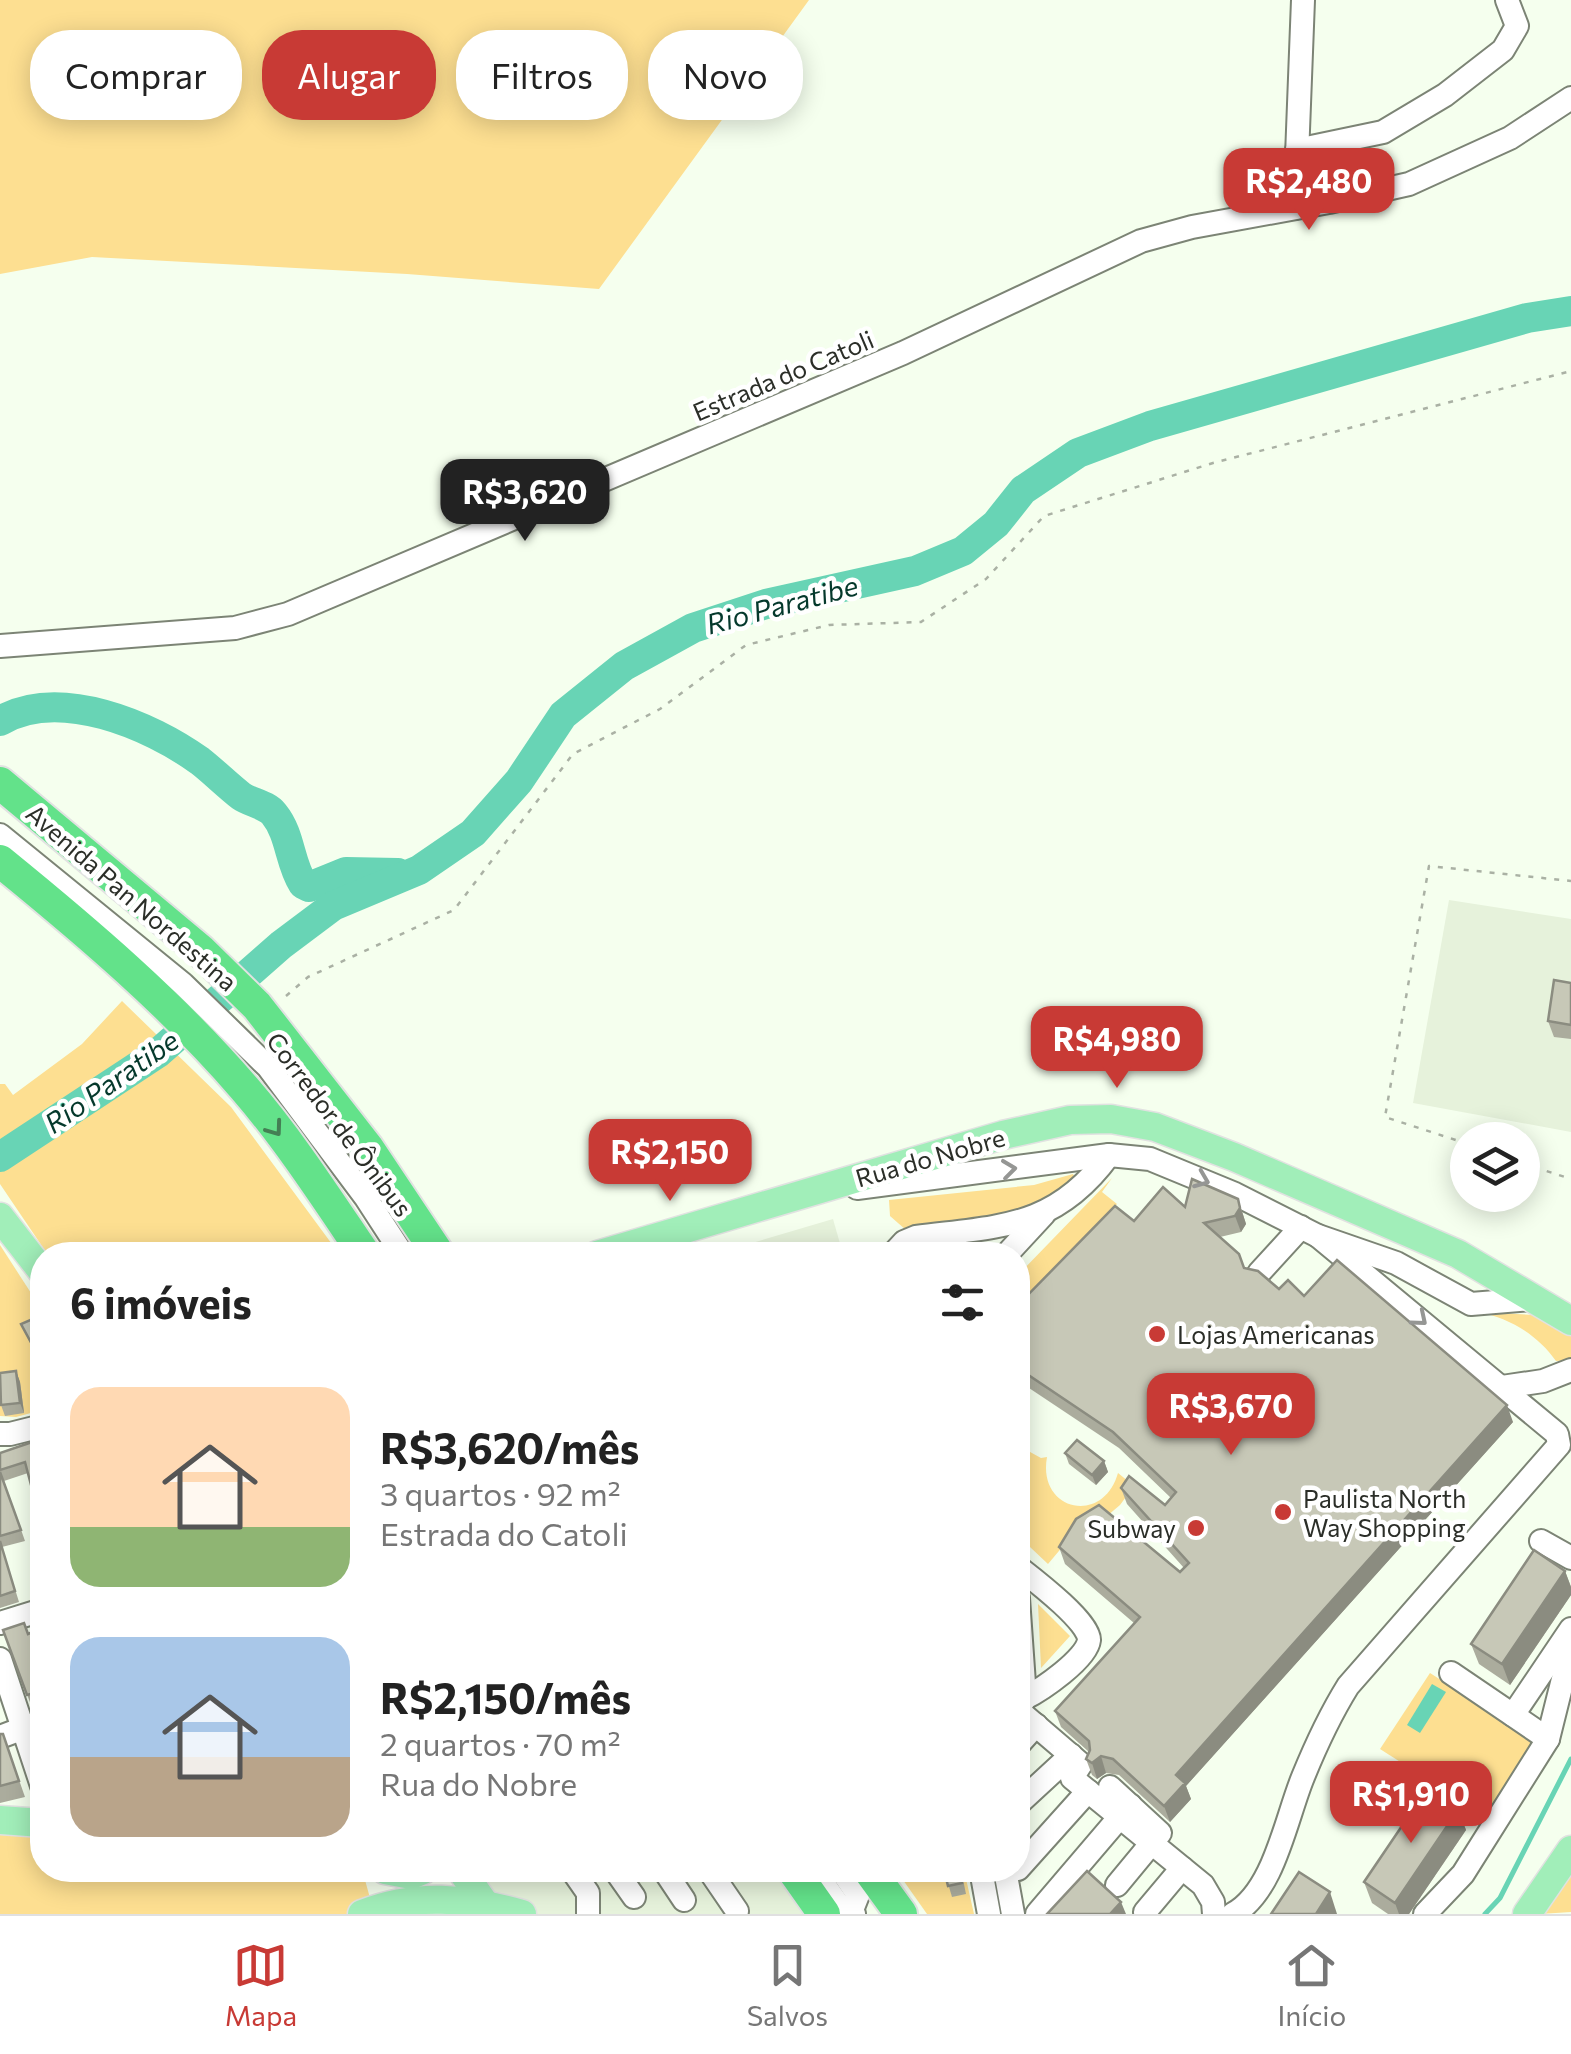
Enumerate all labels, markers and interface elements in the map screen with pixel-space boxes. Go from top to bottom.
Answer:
chip: Comprar [30,30,242,120]
chip: Alugar [262,30,436,120]
chip: Filtros [456,30,628,120]
chip: Novo [648,30,803,120]
pin: R$2,480 [1217,148,1401,233]
text: R$2,480 [1245,160,1373,200]
street label: Estrada do Catoli [688,323,878,427]
pin: R$3,620 [433,459,617,544]
text: R$3,620 [462,471,588,511]
water label: Rio Paratibe [702,567,862,641]
street label: Avenida Pan Nordestina [21,797,243,997]
pin: R$4,980 [1025,1006,1209,1091]
text: R$4,980 [1053,1018,1181,1058]
water label: Rio Paratibe [37,1022,185,1140]
street label: Corredor de Ônibus [261,1026,419,1222]
one-way arrow [264,1118,281,1136]
pin: R$2,150 [578,1119,762,1204]
street label: Rua do Nobre [852,1121,1008,1193]
map controls [1450,1122,1540,1212]
button: layers [1450,1122,1540,1212]
text: R$2,150 [611,1131,729,1171]
one-way arrow [1001,1159,1017,1180]
one-way arrow [1192,1169,1210,1189]
icon: filters [935,1275,990,1330]
text: 6 imóveis [70,1276,252,1328]
one-way arrow [1409,1308,1427,1326]
place label: Lojas Americanas [1177,1319,1375,1349]
marker: Lojas Americanas [1146,1323,1168,1345]
pin: R$3,670 [1139,1373,1323,1458]
text: R$3,670 [1169,1385,1293,1425]
text: R$3,620/mês [380,1421,639,1473]
icon: home [150,1427,270,1547]
text: 3 quartos · 92 m² [380,1473,621,1513]
place label: Paulista North Way Shopping [1303,1483,1466,1542]
marker: Paulista North Way Shopping [1272,1501,1294,1523]
text: Estrada do Catoli [380,1513,628,1553]
place label: Subway [1087,1513,1176,1543]
marker: Subway [1185,1517,1207,1539]
text: R$2,150/mês [380,1671,631,1723]
icon: home [150,1677,270,1797]
text: 2 quartos · 70 m² [380,1723,621,1763]
pin: R$1,910 [1319,1761,1503,1846]
text: Rua do Nobre [380,1763,577,1803]
text: R$1,910 [1352,1773,1470,1813]
tab: Mapa [225,1938,297,2032]
tab: Salvos [747,1938,828,2032]
tab: Início [1277,1938,1346,2032]

